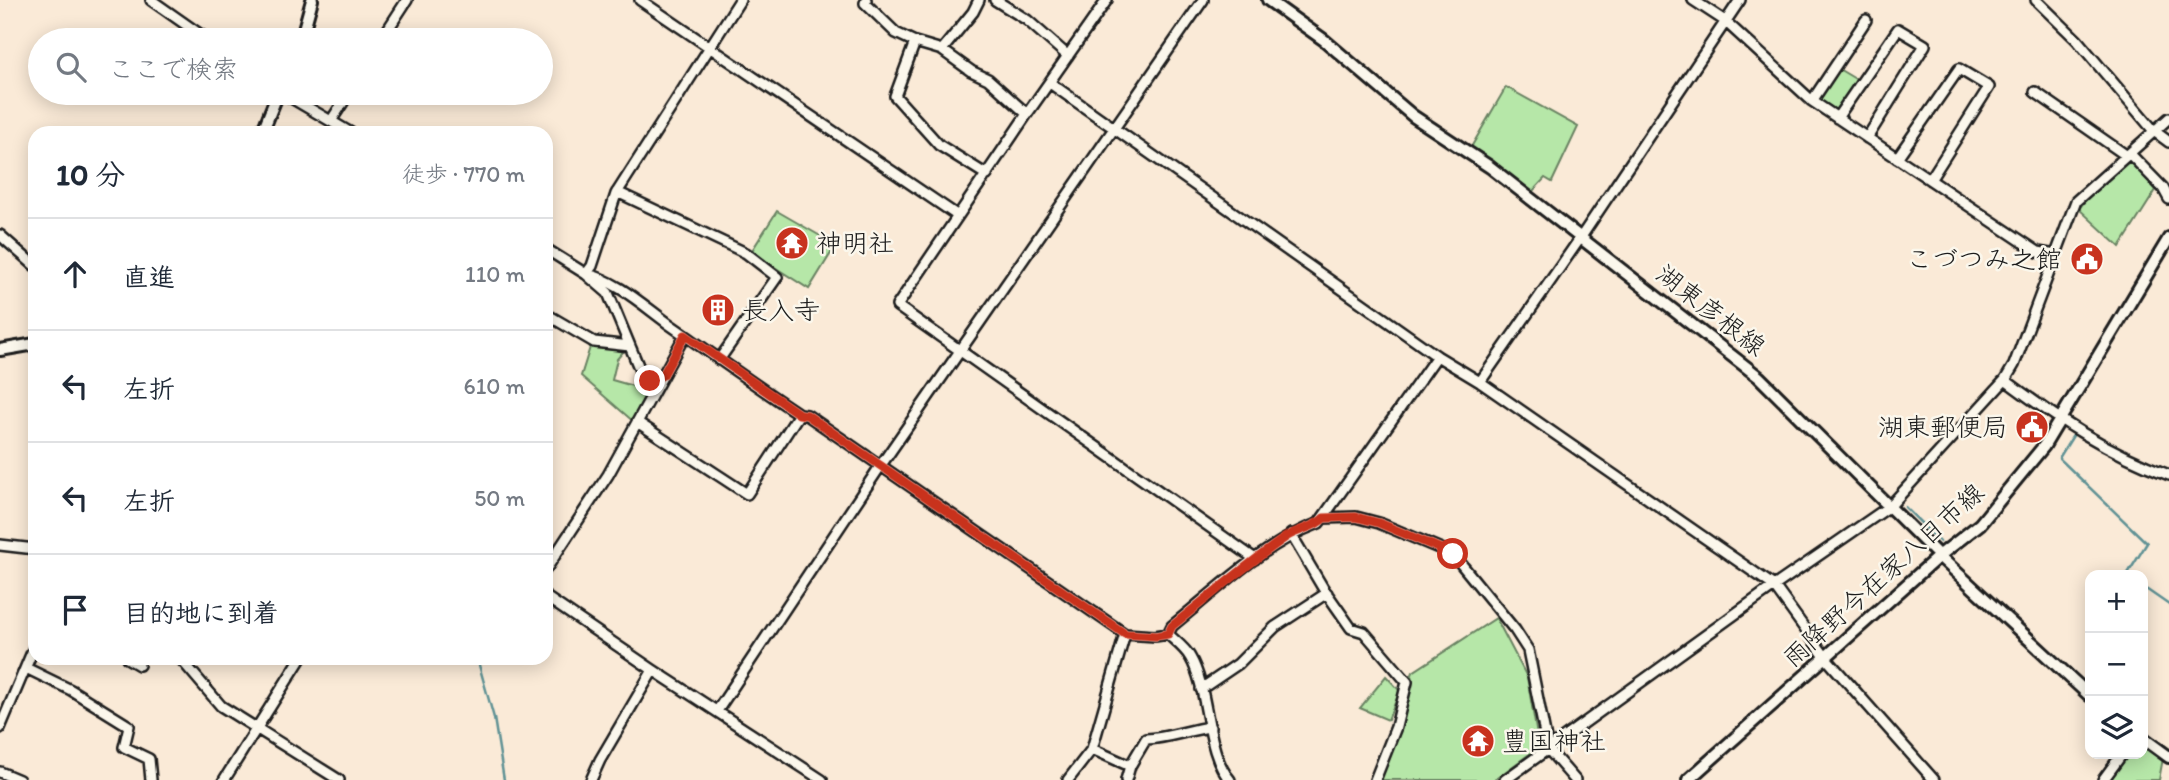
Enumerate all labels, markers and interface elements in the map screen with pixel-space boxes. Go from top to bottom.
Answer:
search box [28,28,553,105]
icon: search [52,48,90,86]
text: ここで検索 [108,53,238,85]
text: 10 分 [56,156,125,193]
text: 徒歩 · 770 m [402,160,525,188]
temple icon: 神明社 [773,224,811,262]
place label: 神明社 [816,227,894,259]
public building icon: こづつみ之館 [2068,240,2106,278]
place label: こづつみ之館 [1906,243,2062,275]
icon: ahead [56,255,94,293]
street label: 湖東彦根線 [1650,257,1772,363]
text: 110 m [465,260,525,288]
text: 直進 [123,261,175,293]
building icon: 長入寺 [699,291,737,329]
place label: 長入寺 [742,294,820,326]
route end [634,365,665,396]
icon: left [56,367,94,405]
text: 610 m [463,372,525,400]
text: 左折 [123,373,175,405]
public building icon: 湖東郵便局 [2013,408,2051,446]
place label: 湖東郵便局 [1878,411,2008,443]
street label: 雨降野今在家八日市線 [1776,476,1990,674]
icon: left [56,479,94,517]
text: 50 m [474,484,525,512]
text: 左折 [123,485,175,517]
route start [1437,538,1468,569]
map controls [2085,570,2148,759]
button: + [2085,570,2148,633]
icon: arrive [56,591,94,629]
text: 目的地に到着 [123,597,279,629]
button: − [2085,633,2148,696]
button: layers [2085,696,2148,759]
temple icon: 豊国神社 [1459,722,1497,760]
place label: 豊国神社 [1502,725,1606,757]

